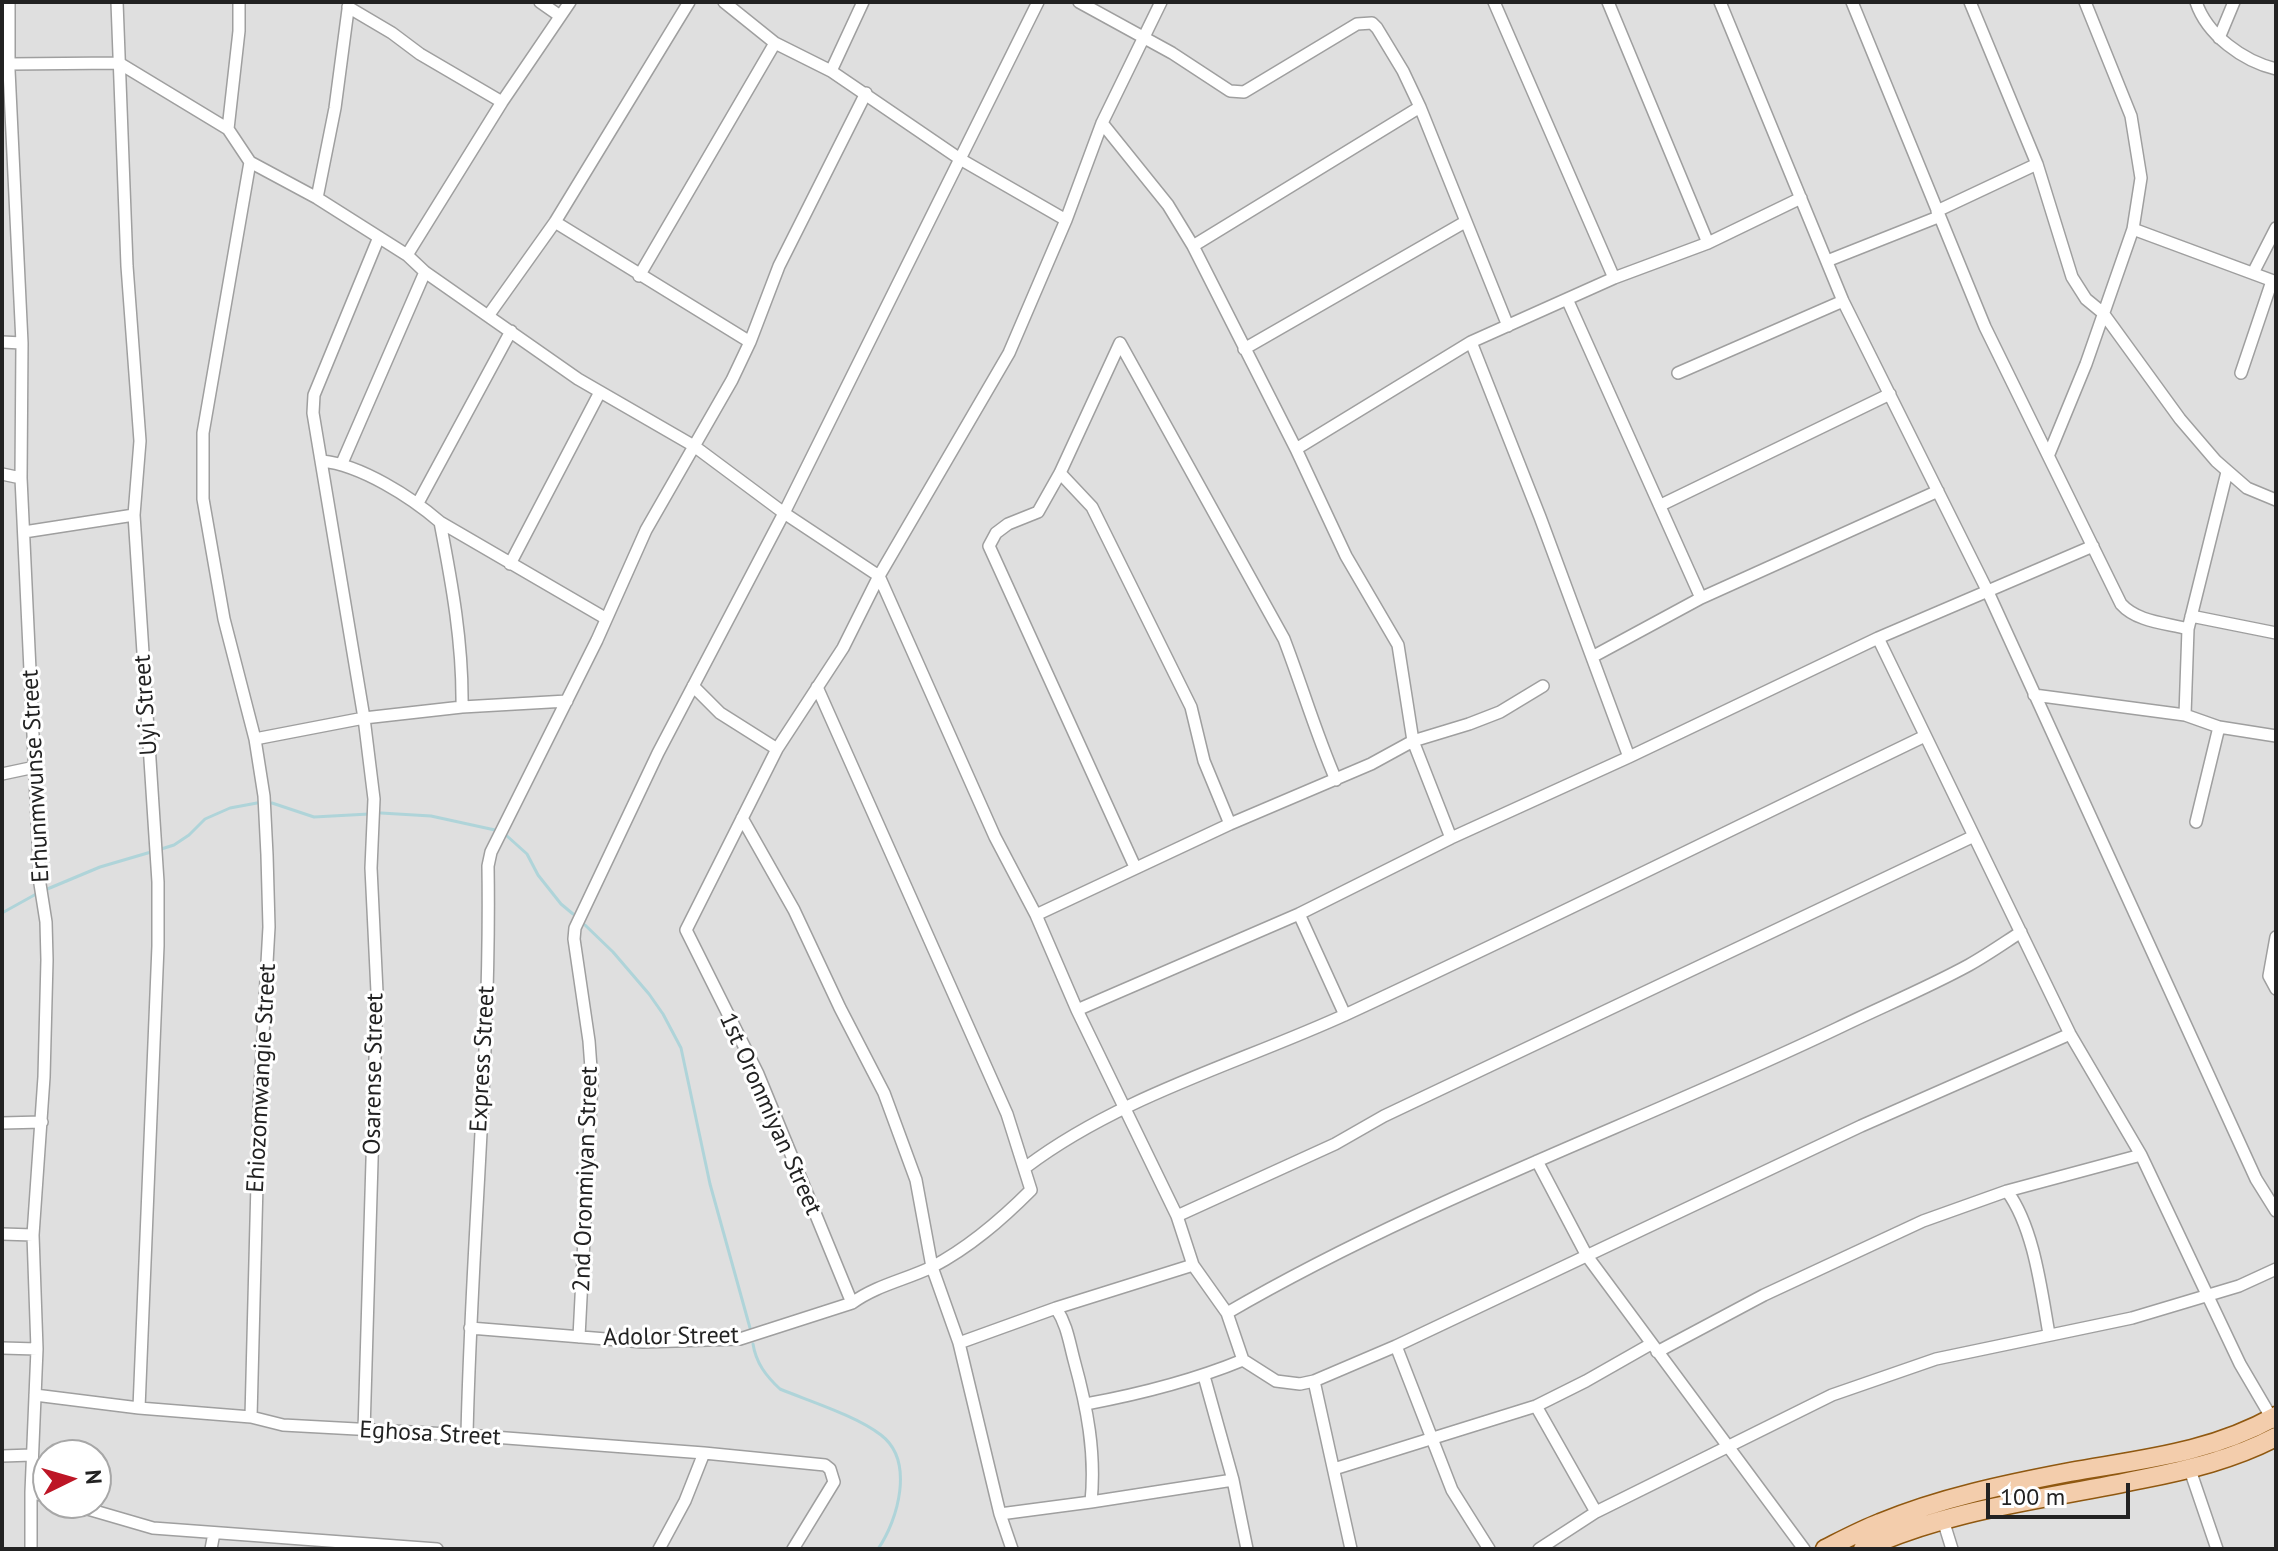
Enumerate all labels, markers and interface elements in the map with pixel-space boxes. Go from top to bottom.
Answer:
street label: Uyi Street [128,654,164,756]
street label: Erhunmwunse Street [16,669,56,883]
street label: Ehiozomwangie Street [242,963,282,1193]
street label: Express Street [465,985,501,1133]
street label: Osarense Street [358,993,390,1155]
street label: 1st Oronmiyan Street [712,1009,828,1219]
street label: 2nd Oronmiyan Street [568,1066,604,1292]
street label: Adolor Street [603,1321,739,1353]
street label: Eghosa Street [359,1416,501,1452]
north arrow [32,1439,112,1519]
scale bar [1990,1467,2134,1517]
text: N [79,1469,108,1486]
text: 100 m [2000,1481,2065,1512]

